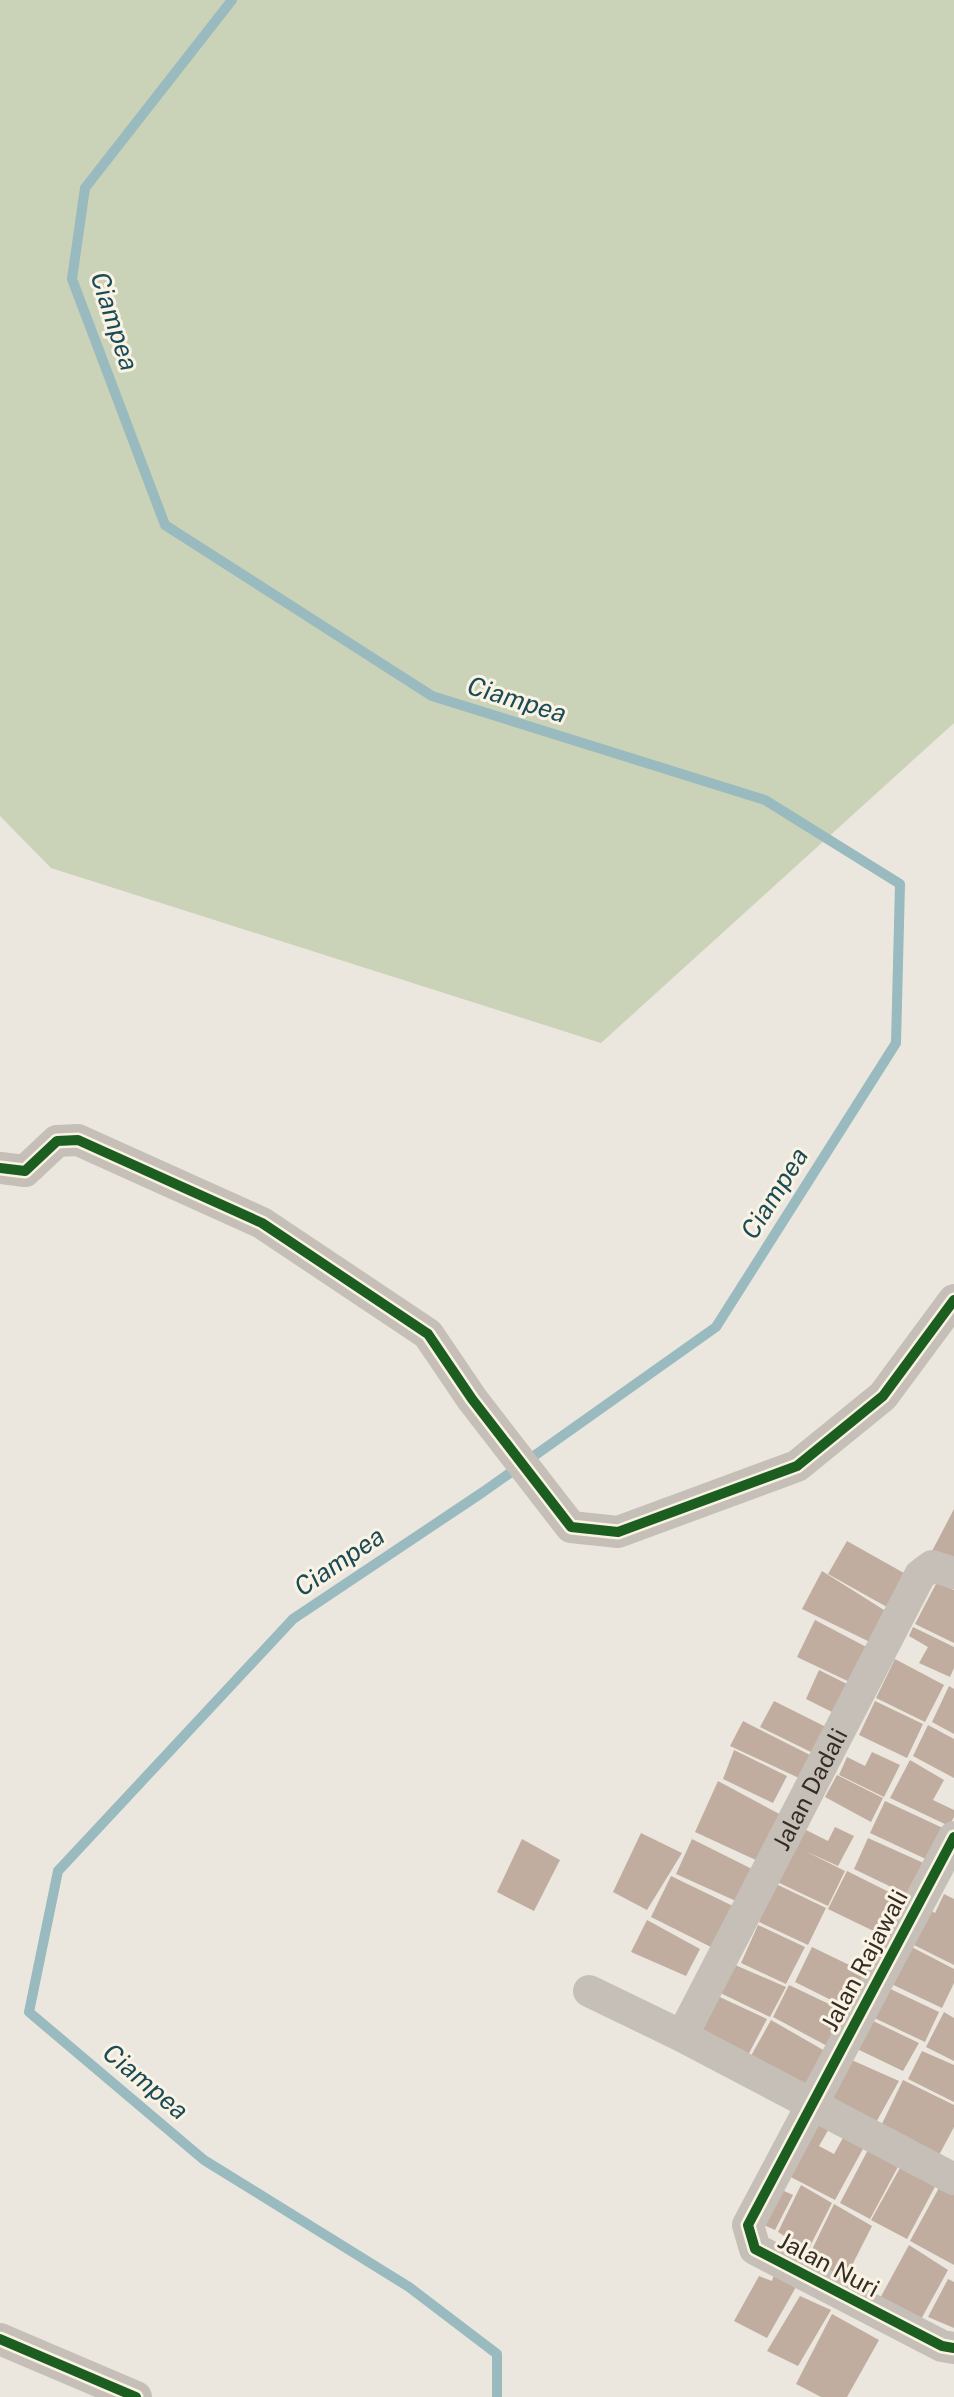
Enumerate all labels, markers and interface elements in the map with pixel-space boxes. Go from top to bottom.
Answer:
water label: Ciampea [85,268,145,374]
water label: Ciampea [464,669,570,729]
water label: Ciampea [734,1142,814,1244]
water label: Ciampea [288,1520,390,1602]
street label: Jalan Dadali [766,1723,853,1855]
street label: Jalan Rajawali [815,1885,913,2035]
water label: Ciampea [97,2036,195,2126]
street label: Jalan Nuri [774,2226,884,2302]

